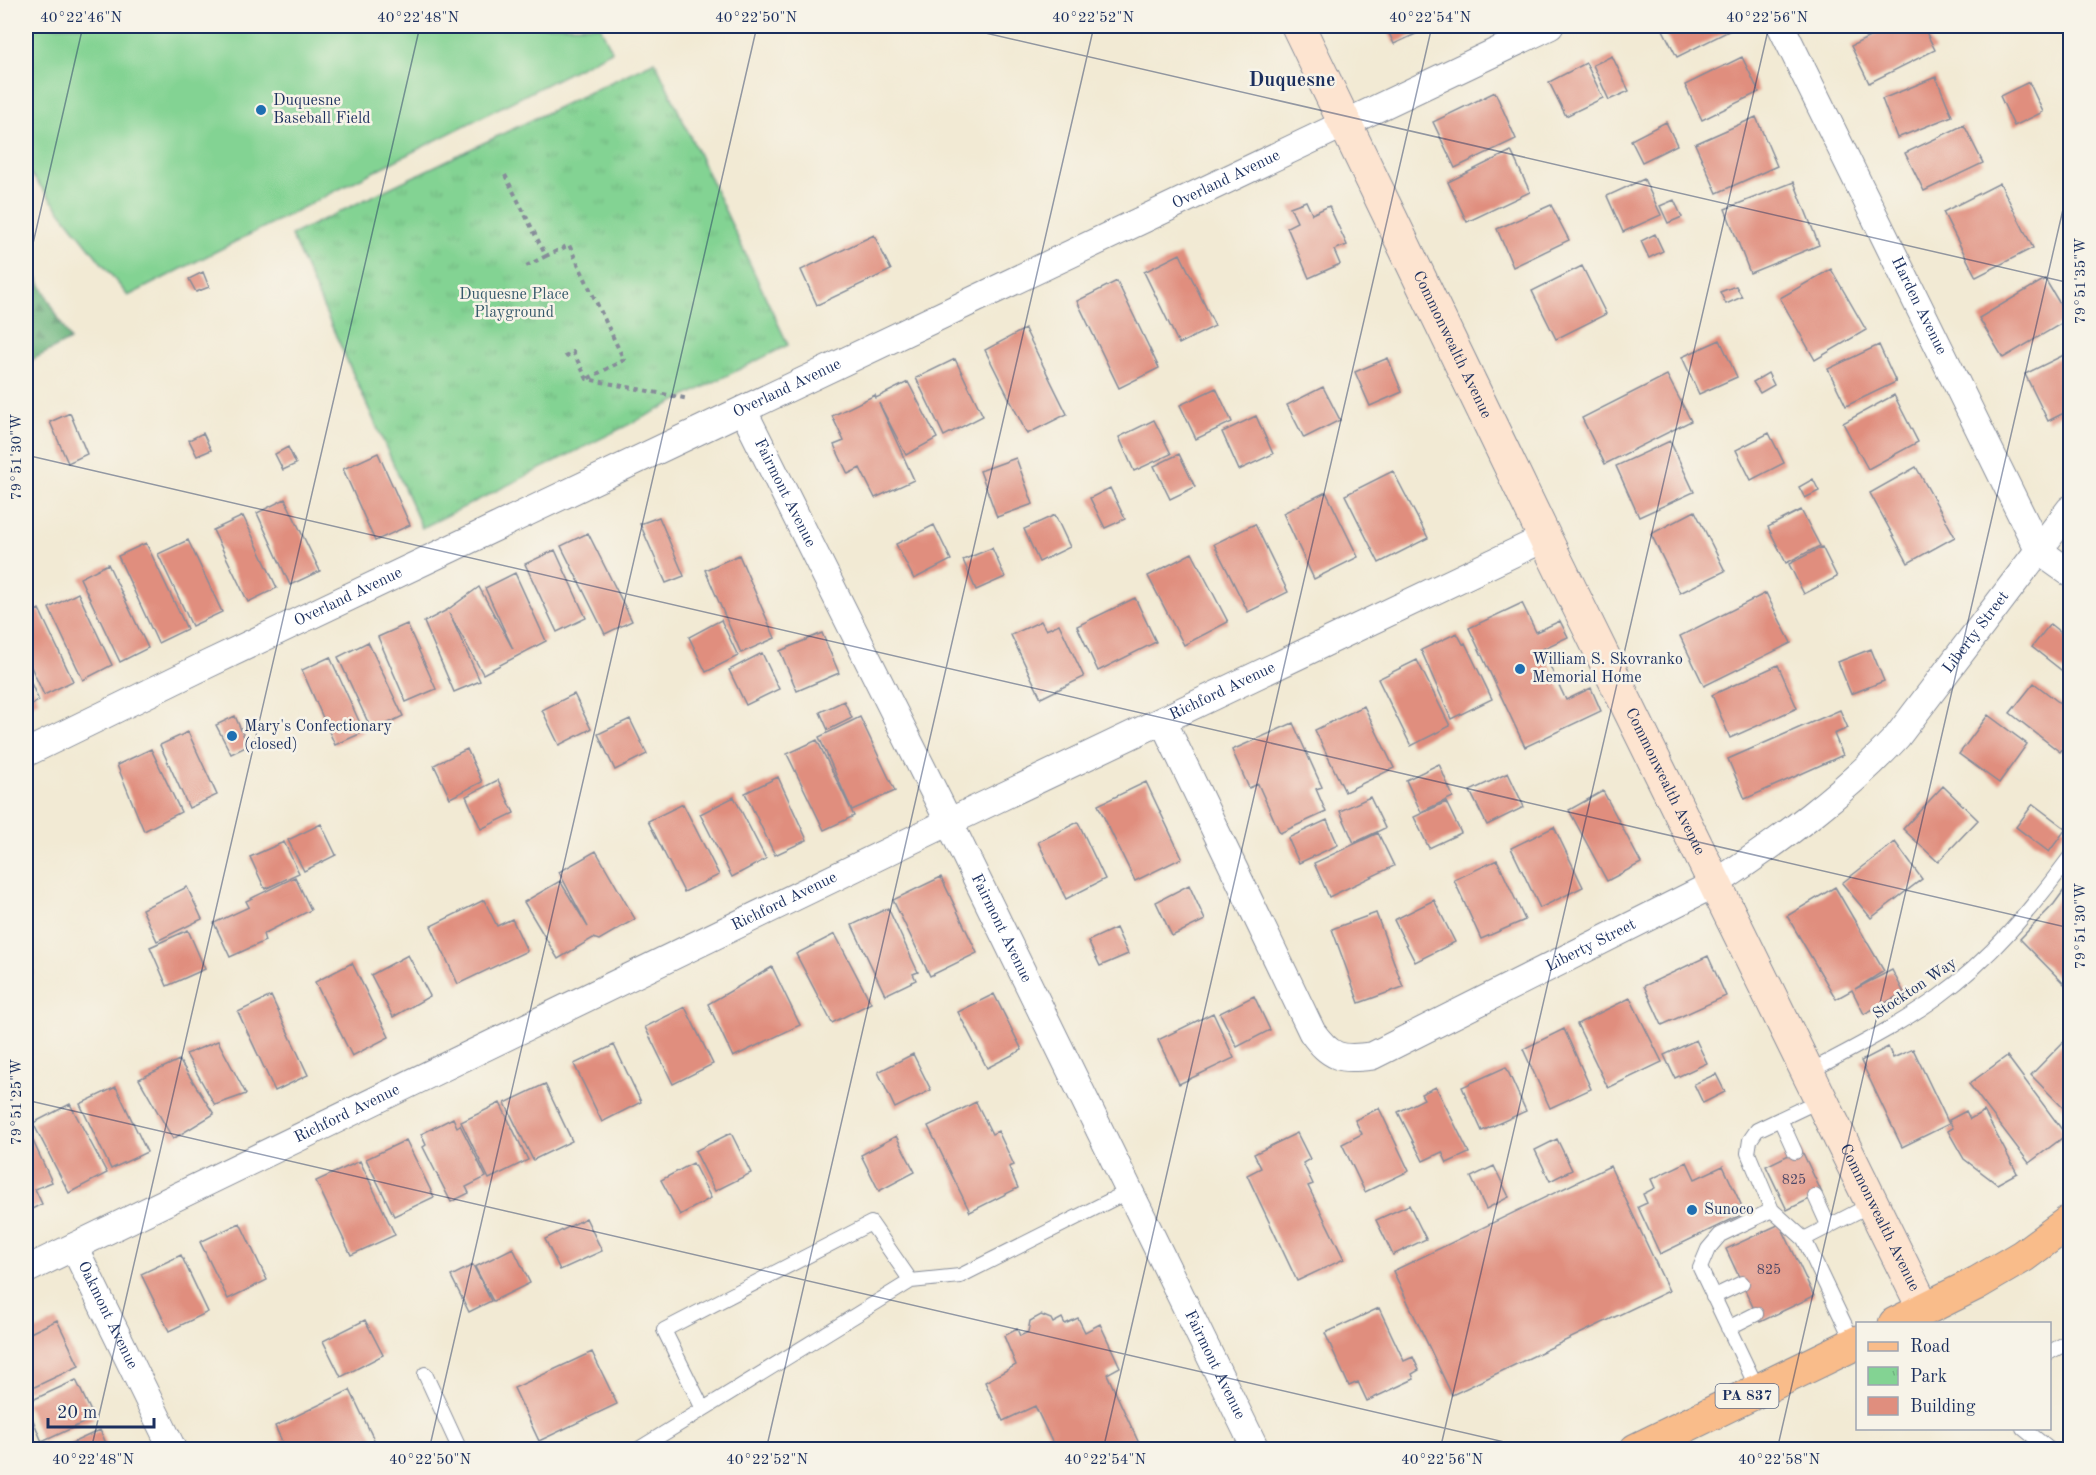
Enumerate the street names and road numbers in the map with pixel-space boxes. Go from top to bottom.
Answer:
street label: Overland Avenue [1170,148,1283,212]
street label: Harden Avenue [1888,255,1949,357]
street label: Commonwealth Avenue [1409,269,1494,421]
street label: Overland Avenue [731,356,844,421]
street label: Fairmont Avenue [751,436,818,550]
street label: Overland Avenue [292,565,405,630]
street label: Liberty Street [1940,588,2013,677]
street label: Richford Avenue [1167,660,1278,724]
street label: Commonwealth Avenue [1622,706,1708,858]
street label: Richford Avenue [729,870,840,934]
street label: Fairmont Avenue [968,871,1034,985]
street label: Liberty Street [1544,916,1639,975]
street label: Stockton Way [1870,955,1960,1023]
street label: Richford Avenue [292,1082,402,1146]
street label: Commonwealth Avenue [1836,1142,1922,1294]
street label: Oakmont Avenue [74,1259,140,1372]
street label: Fairmont Avenue [1181,1308,1248,1422]
road number: PA 837 [1716,1384,1778,1408]

